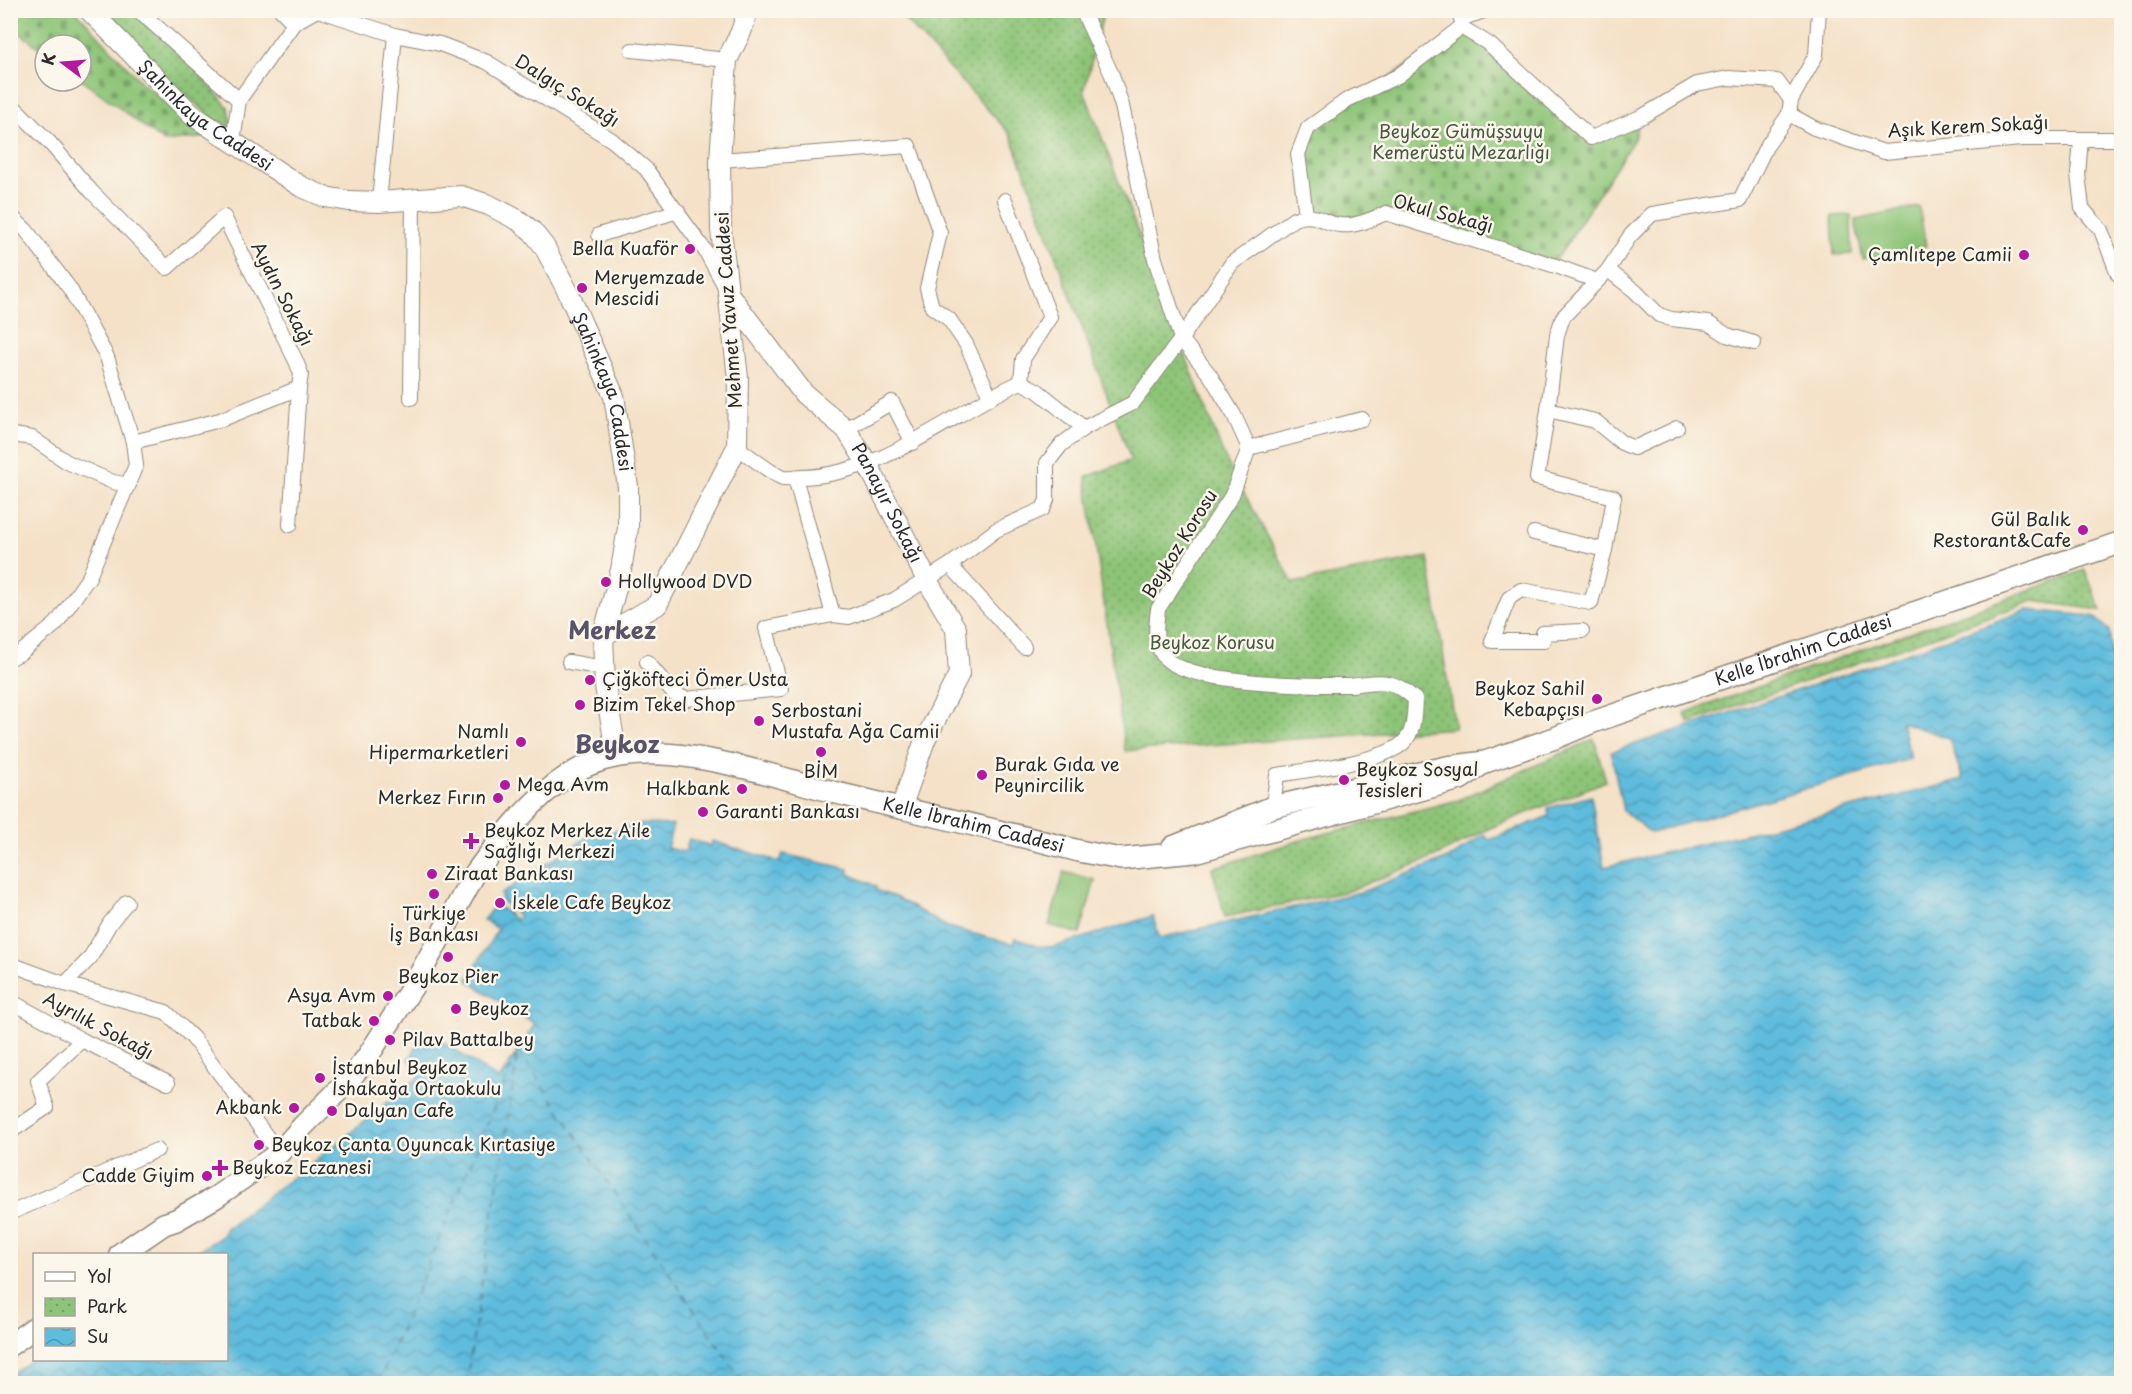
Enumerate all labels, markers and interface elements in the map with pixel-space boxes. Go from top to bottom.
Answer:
north arrow [33,33,93,93]
street label: Dalgıç Sokağı [510,47,625,133]
text: K [34,49,61,68]
street label: Şahinkaya Caddesi [133,53,279,177]
street label: Aşık Kerem Sokağı [1887,108,2049,143]
park label: Beykoz Gümüşsuyu Kemerüstü Mezarlığı [1372,117,1550,165]
street label: Okul Sokağı [1390,186,1497,239]
street label: Mehmet Yavuz Caddesi [707,211,748,410]
place label: Bella Kuaför [571,234,679,261]
street label: Aydın Sokağı [245,236,321,350]
place label: Çamlıtepe Camii [1868,240,2012,267]
marker: Bella Kuaför [683,242,697,256]
marker: Çamlıtepe Camii [2017,248,2031,262]
place label: Meryemzade Mescidi [594,263,705,311]
marker: Meryemzade Mescidi [575,281,589,295]
street label: Şahinkaya Caddesi [567,308,640,473]
street label: Panayır Sokağı [845,437,931,567]
street label: Beykoz Korosu [1134,483,1223,603]
place label: Gül Balık Restorant&Cafe [1933,505,2071,553]
marker: Gül Balık Restorant&Cafe [2076,523,2090,537]
place label: Hollywood DVD [618,567,753,594]
marker: Hollywood DVD [599,575,613,589]
street label: Kelle İbrahim Caddesi [1711,606,1895,692]
district label: Merkez [568,611,656,647]
park label: Beykoz Korusu [1149,628,1275,655]
place label: Çiğköfteci Ömer Usta [602,665,789,692]
marker: Çiğköfteci Ömer Usta [583,673,597,687]
place label: Beykoz Sahil Kebapçısı [1474,674,1585,722]
place label: Bizim Tekel Shop [592,690,736,717]
marker: Beykoz Sahil Kebapçısı [1590,692,1604,706]
place label: Serbostani Mustafa Ağa Camii [771,696,940,744]
marker: Bizim Tekel Shop [573,698,587,712]
marker: Serbostani Mustafa Ağa Camii [752,714,766,728]
place label: Namlı Hipermarketleri [369,717,509,765]
district label: Beykoz [575,725,659,761]
marker: Namlı Hipermarketleri [514,735,528,749]
marker: BİM [814,745,828,759]
place label: Burak Gıda ve Peynircilik [994,750,1120,798]
place label: Beykoz Sosyal Tesisleri [1356,755,1478,803]
place label: BİM [804,757,838,784]
marker: Burak Gıda ve Peynircilik [975,768,989,782]
place label: Mega Avm [517,770,609,797]
marker: Beykoz Sosyal Tesisleri [1337,773,1351,787]
place label: Halkbank [646,774,730,801]
marker: Mega Avm [498,778,512,792]
marker: Halkbank [735,782,749,796]
place label: Merkez Fırın [378,783,486,810]
street label: Kelle İbrahim Caddesi [880,789,1067,859]
marker: Merkez Fırın [491,791,505,805]
place label: Garanti Bankası [715,797,860,824]
marker: Garanti Bankası [696,805,710,819]
place label: Beykoz Merkez Aile Sağlığı Merkezi [484,816,650,864]
marker: Beykoz Merkez Aile Sağlığı Merkezi [462,832,480,850]
place label: Ziraat Bankası [444,859,573,886]
marker: Ziraat Bankası [425,867,439,881]
marker: Türkiye İş Bankası [427,887,441,901]
place label: İskele Cafe Beykoz [512,888,671,915]
marker: İskele Cafe Beykoz [493,896,507,910]
place label: Türkiye İş Bankası [389,899,479,947]
marker: Beykoz Pier [441,950,455,964]
place label: Beykoz Pier [398,962,499,989]
place label: Asya Avm [287,981,376,1008]
street label: Ayrılık Sokağı [39,984,159,1065]
marker: Asya Avm [381,989,395,1003]
place label: Beykoz [468,994,529,1021]
marker: Beykoz [449,1002,463,1016]
place label: Tatbak [302,1006,362,1033]
marker: Tatbak [367,1014,381,1028]
place label: Pilav Battalbey [402,1025,534,1052]
marker: Pilav Battalbey [383,1033,397,1047]
place label: İstanbul Beykoz İshakağa Ortaokulu [332,1053,501,1101]
marker: İstanbul Beykoz İshakağa Ortaokulu [313,1071,327,1085]
place label: Akbank [216,1093,282,1120]
place label: Dalyan Cafe [344,1096,454,1123]
marker: Akbank [287,1101,301,1115]
marker: Dalyan Cafe [325,1104,339,1118]
place label: Beykoz Çanta Oyuncak Kırtasiye [271,1130,556,1157]
marker: Beykoz Çanta Oyuncak Kırtasiye [252,1138,266,1152]
place label: Beykoz Eczanesi [232,1153,371,1180]
place label: Cadde Giyim [82,1161,195,1188]
marker: Beykoz Eczanesi [213,1161,227,1175]
marker: Cadde Giyim [200,1169,214,1183]
legend [33,1253,228,1361]
text: Yol [87,1262,112,1289]
text: Park [87,1292,127,1319]
text: Su [87,1322,108,1349]

